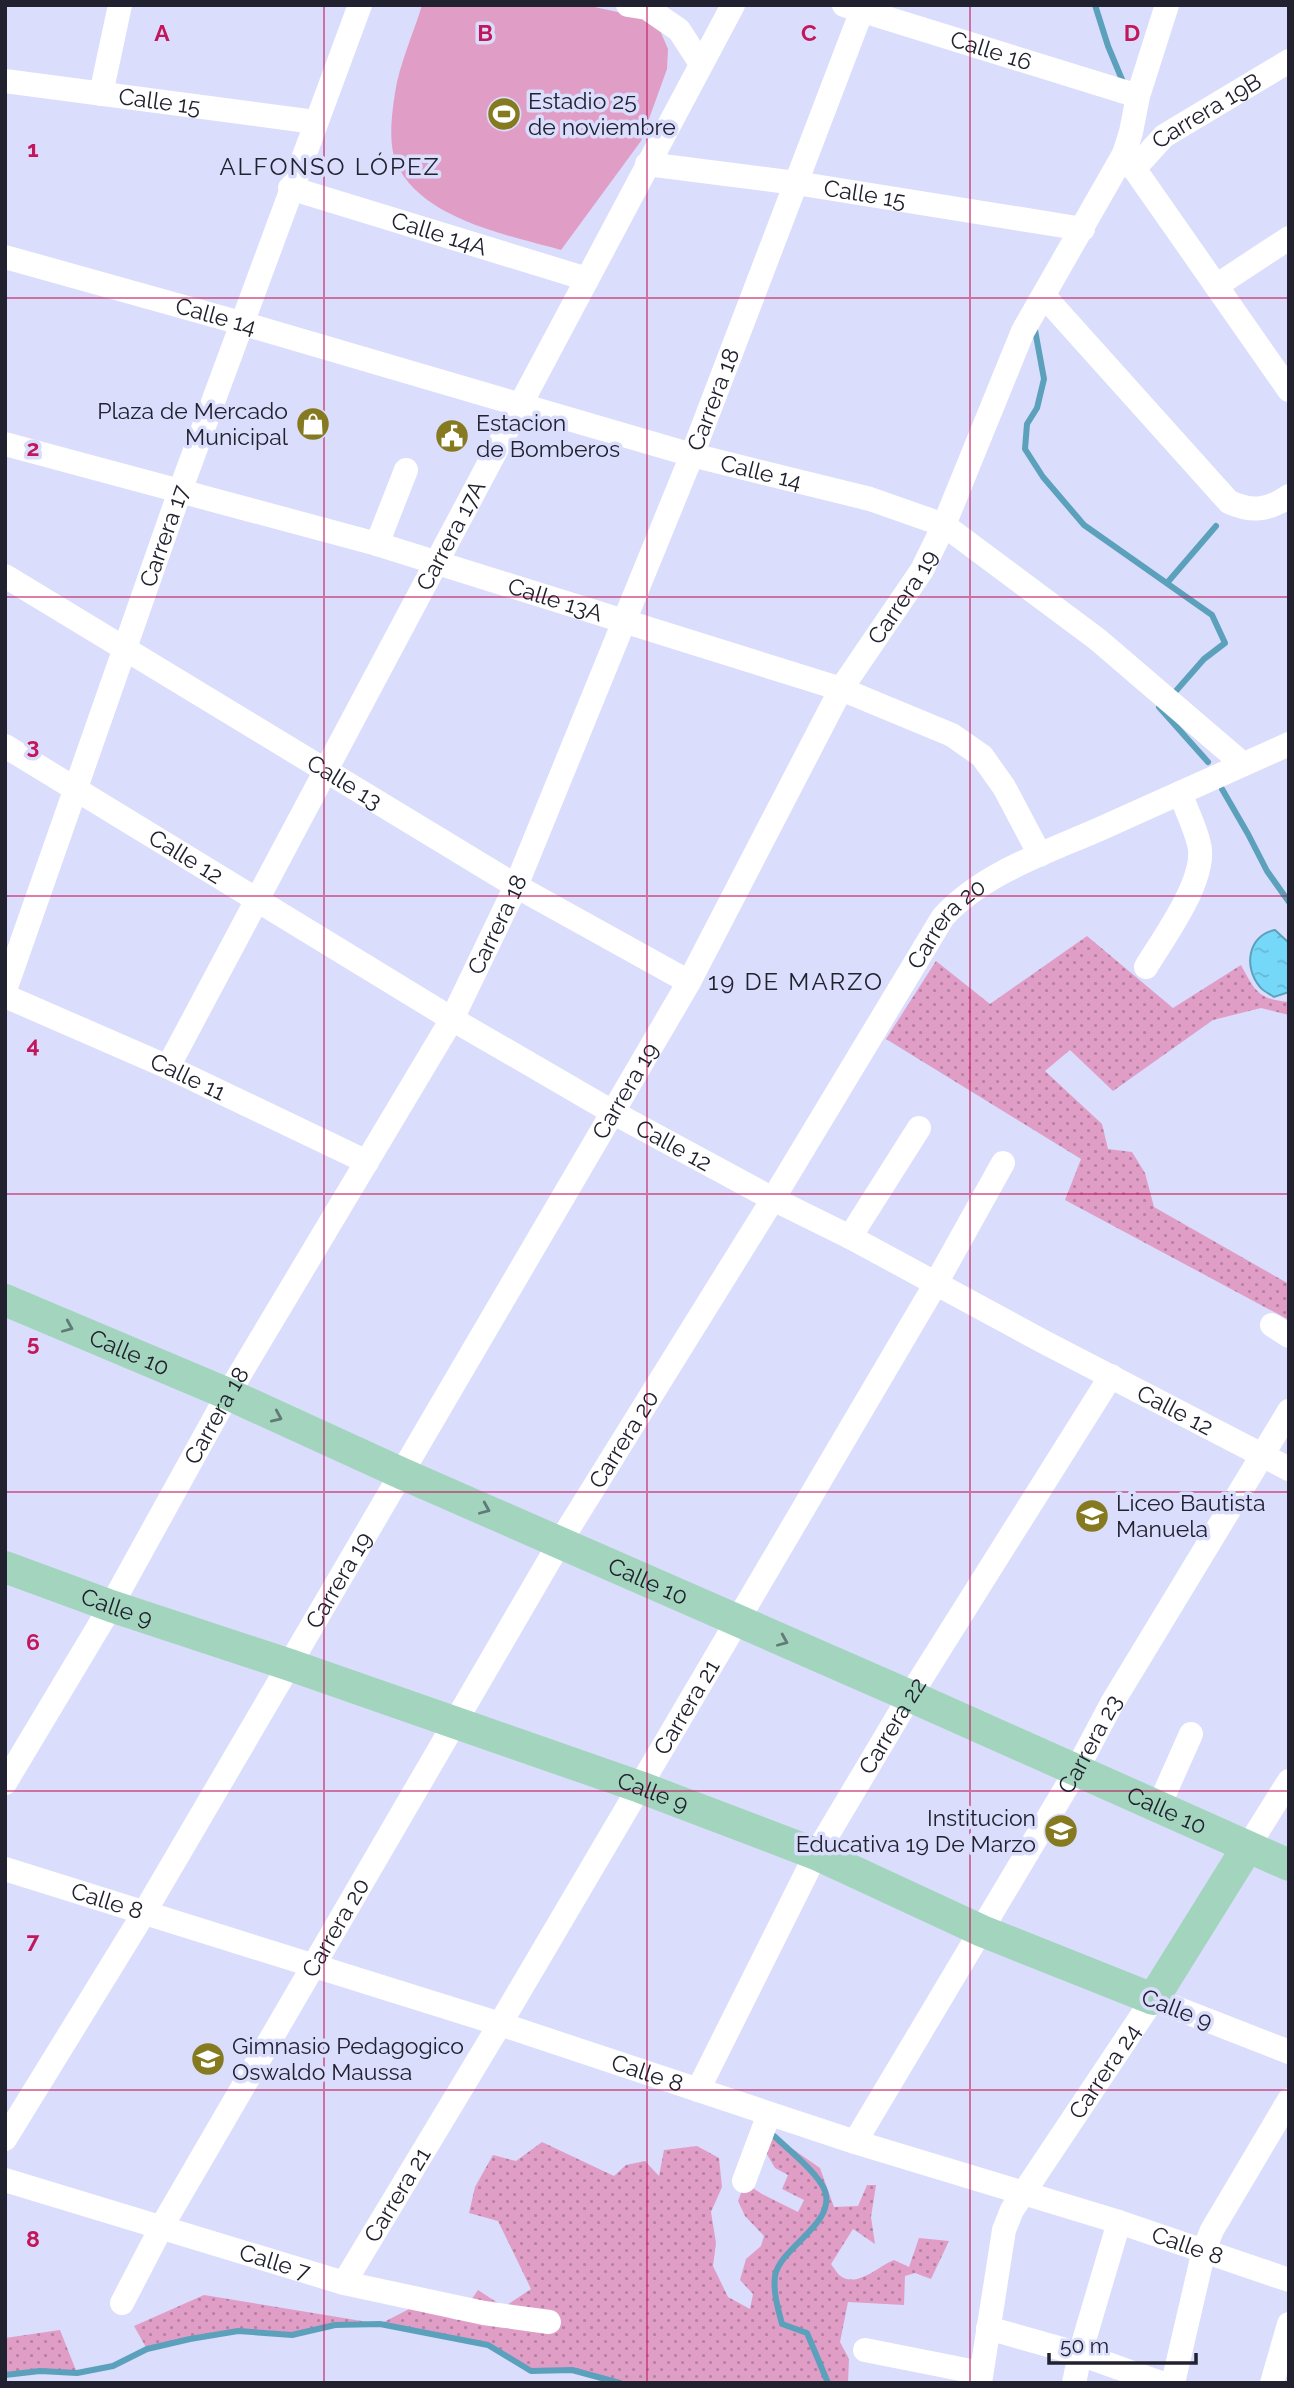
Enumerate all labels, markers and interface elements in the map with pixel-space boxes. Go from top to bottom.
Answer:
text: A [154,19,170,46]
text: B [477,19,493,46]
text: C [801,19,817,46]
text: D [1124,19,1140,46]
street label: Calle 16 [947,25,1035,75]
street label: Carrera 19B [1146,67,1266,154]
street label: Calle 15 [117,82,202,120]
place label: Estadio 25 de noviembre [528,87,676,140]
sports icon: Estadio 25 de noviembre [485,95,523,133]
text: 1 [27,135,39,162]
district label: ALFONSO LÓPEZ [219,152,441,181]
street label: Calle 15 [822,174,908,213]
street label: Calle 14A [388,206,491,261]
street label: Calle 14 [173,291,260,340]
street label: Carrera 18 [681,344,745,454]
place label: Plaza de Mercado Municipal [97,397,289,450]
shop icon: Plaza de Mercado Municipal [294,405,332,443]
place label: Estacion de Bomberos [476,409,620,462]
public building icon: Estacion de Bomberos [433,417,471,455]
text: 2 [27,434,39,461]
street label: Calle 14 [718,449,804,495]
street label: Carrera 17A [410,475,491,595]
street label: Carrera 17 [133,481,194,590]
street label: Carrera 19 [862,545,943,649]
street label: Calle 13A [505,572,607,627]
text: 3 [27,732,39,759]
street label: Calle 13 [302,749,387,814]
street label: Calle 12 [144,823,228,889]
street label: Carrera 18 [461,871,532,979]
street label: Carrera 20 [901,872,990,974]
district label: 19 DE MARZO [708,967,884,996]
text: 4 [26,1031,40,1058]
street label: Carrera 19 [586,1037,664,1144]
street label: Calle 11 [147,1047,230,1106]
street label: Calle 12 [631,1113,717,1176]
one-way arrow [61,1319,73,1333]
street label: Calle 10 [86,1323,174,1381]
text: 5 [27,1329,40,1356]
street label: Carrera 18 [178,1362,254,1469]
street label: Calle 12 [1133,1379,1218,1440]
street label: Carrera 20 [583,1385,664,1493]
one-way arrow [270,1408,282,1422]
place label: Liceo Bautista Manuela [1116,1489,1266,1542]
school or university icon: Liceo Bautista Manuela [1073,1497,1111,1535]
one-way arrow [478,1501,490,1515]
street label: Carrera 19 [300,1527,377,1633]
street label: Calle 10 [604,1552,692,1610]
street label: Calle 9 [78,1582,156,1632]
text: 6 [26,1628,40,1655]
one-way arrow [775,1633,788,1647]
street label: Carrera 21 [648,1654,725,1759]
street label: Carrera 22 [853,1672,931,1779]
street label: Carrera 23 [1052,1689,1127,1798]
street label: Calle 9 [614,1766,692,1817]
street label: Calle 10 [1123,1781,1211,1839]
place label: Institucion Educativa 19 De Marzo [796,1804,1036,1857]
school or university icon: Institucion Educativa 19 De Marzo [1042,1812,1080,1850]
street label: Carrera 20 [296,1873,375,1982]
street label: Calle 8 [68,1877,147,1924]
text: 7 [27,1926,40,1953]
street label: Calle 9 [1138,1983,1216,2034]
street label: Carrera 24 [1063,2019,1146,2124]
place label: Gimnasio Pedagogico Oswaldo Maussa [232,2032,464,2085]
school or university icon: Gimnasio Pedagogico Oswaldo Maussa [189,2040,227,2078]
street label: Calle 8 [608,2048,687,2097]
street label: Carrera 21 [358,2142,436,2247]
street label: Calle 8 [1148,2220,1227,2270]
text: 8 [26,2225,40,2252]
street label: Calle 7 [236,2238,314,2285]
scale bar [1049,2322,1196,2366]
text: 50 m [1060,2333,1109,2358]

